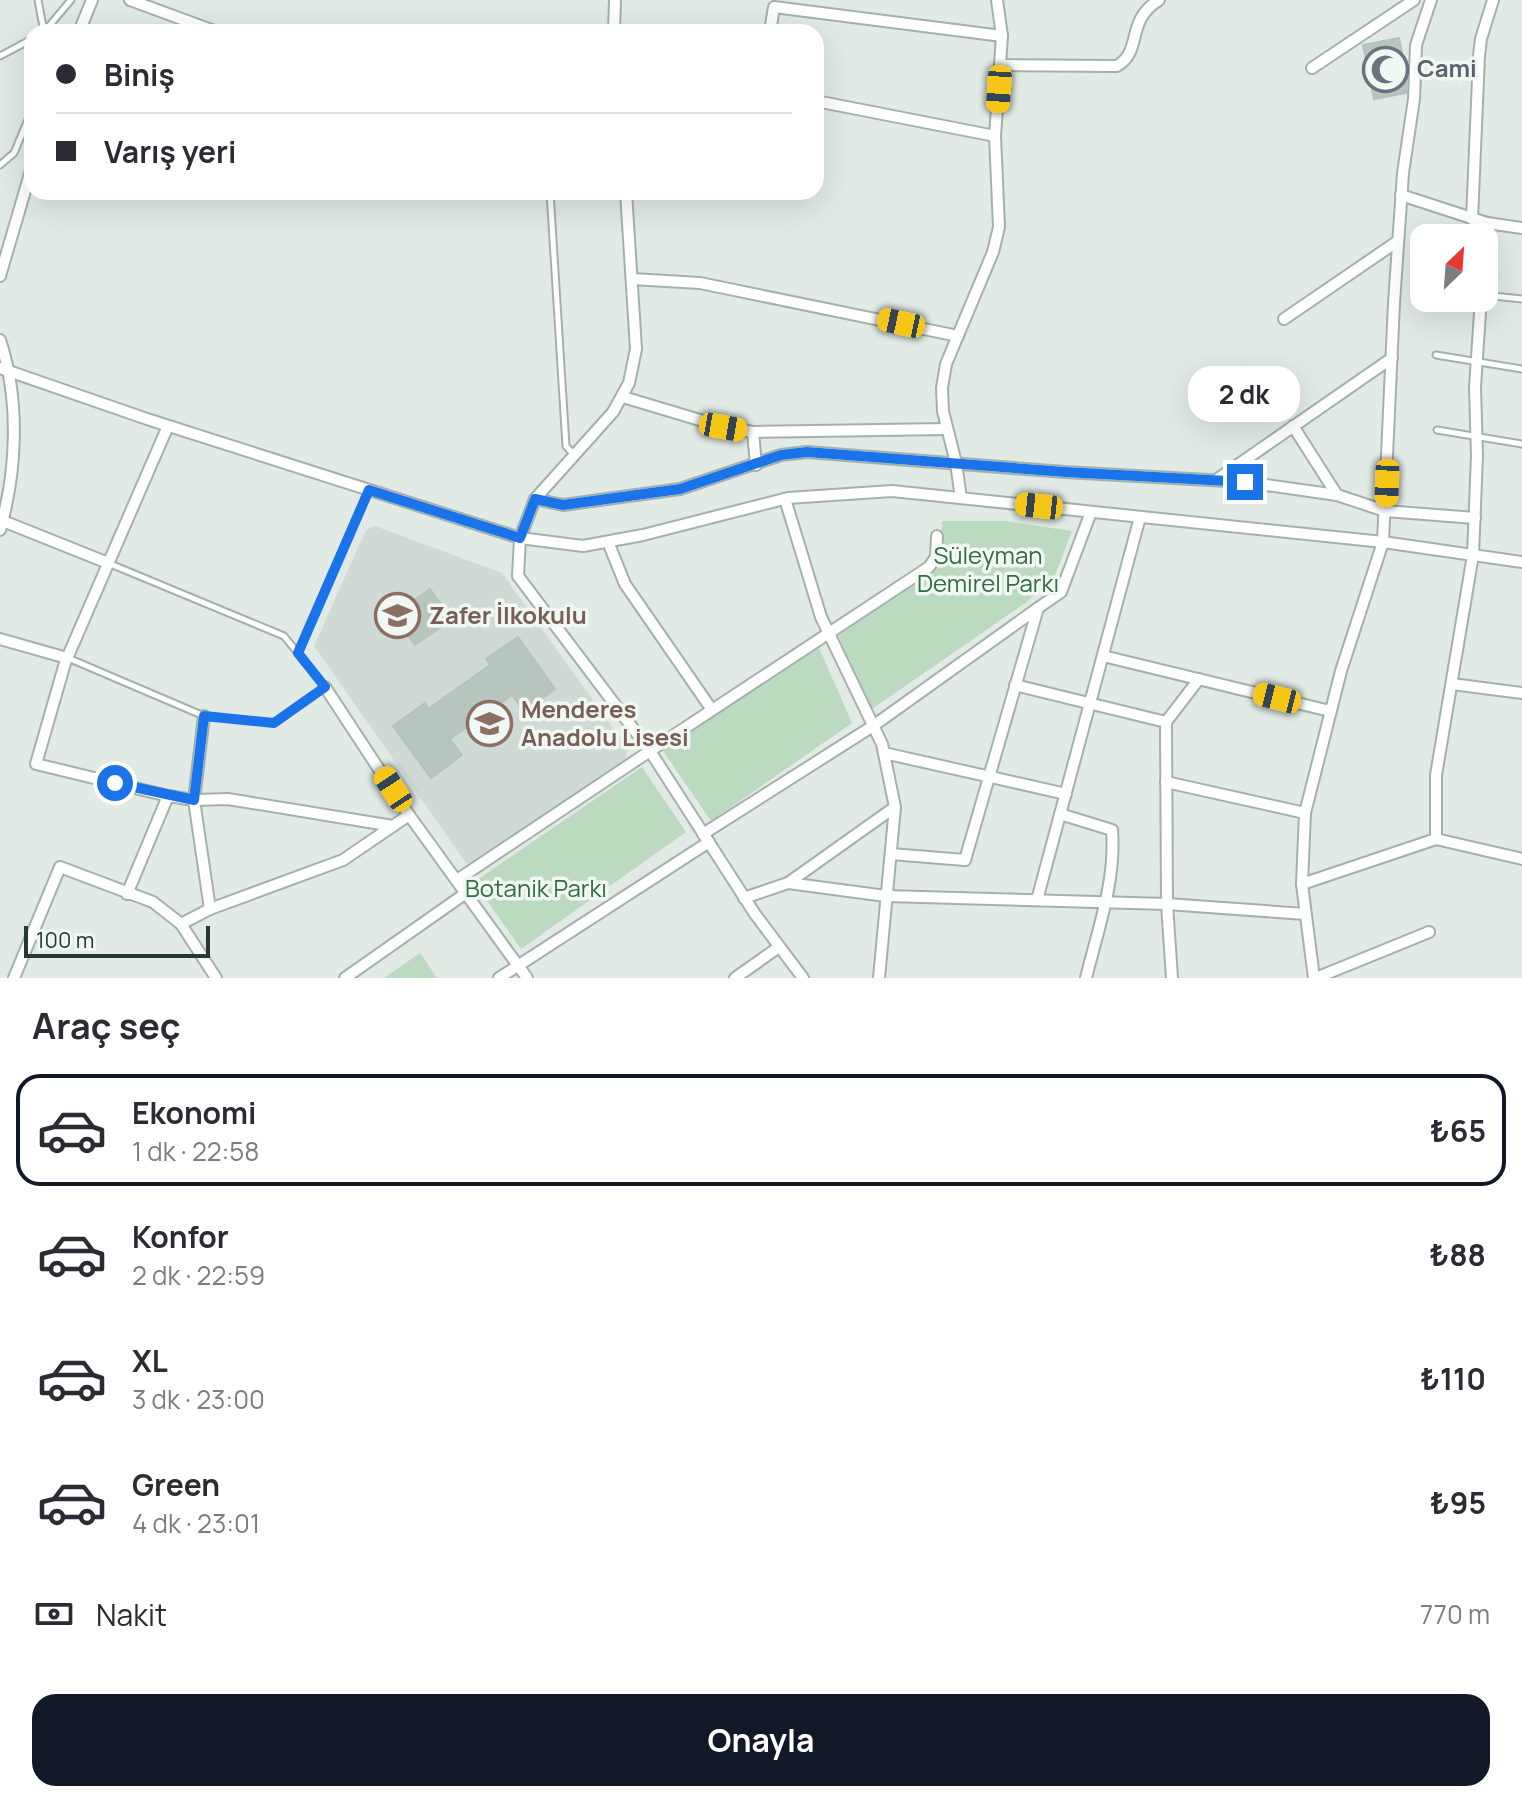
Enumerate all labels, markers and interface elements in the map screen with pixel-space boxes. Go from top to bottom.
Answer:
mosque icon: Cami [1362,45,1410,93]
place label: Cami [1417,51,1477,84]
text: Biniş [104,54,175,95]
car [985,64,1013,114]
text: Varış yeri [104,131,236,172]
north arrow [1410,224,1498,312]
map controls [1410,224,1498,312]
car [875,306,927,340]
callout: 2 dk [1189,366,1301,422]
text: 2 dk [1219,376,1269,412]
car [697,411,749,443]
car [1374,459,1400,507]
route end [1227,464,1263,500]
car [1014,492,1064,520]
park label: Süleyman Demirel Parkı [917,538,1059,599]
school or university icon: Zafer İlkokulu [374,592,422,640]
place label: Zafer İlkokulu [429,598,587,631]
car [1251,681,1303,715]
place label: Menderes Anadolu Lisesi [521,692,689,753]
school or university icon: Menderes Anadolu Lisesi [466,700,514,748]
car [370,762,416,816]
route start [97,765,133,801]
park label: Botanik Parkı [465,871,607,904]
scale bar [24,922,210,958]
text: 100 m [36,925,94,955]
text: Araç seç [32,1001,181,1050]
text: Ekonomi [132,1092,256,1133]
icon: car [36,1094,108,1166]
text: ₺65 [1430,1110,1486,1151]
text: 1 dk · 22:58 [132,1133,259,1169]
text: Konfor [132,1216,229,1257]
icon: car [36,1218,108,1290]
text: ₺88 [1429,1234,1486,1275]
text: 2 dk · 22:59 [132,1257,265,1293]
text: XL [132,1340,168,1381]
icon: car [36,1342,108,1414]
text: ₺110 [1420,1358,1486,1399]
text: 3 dk · 23:00 [132,1381,265,1417]
text: Green [132,1464,220,1505]
icon: car [36,1466,108,1538]
text: ₺95 [1430,1482,1486,1523]
text: 4 dk · 23:01 [132,1505,260,1541]
icon: cash [32,1592,76,1636]
text: Nakit [96,1594,167,1635]
text: 770 m [1420,1596,1490,1632]
button: Onayla [32,1694,1490,1786]

